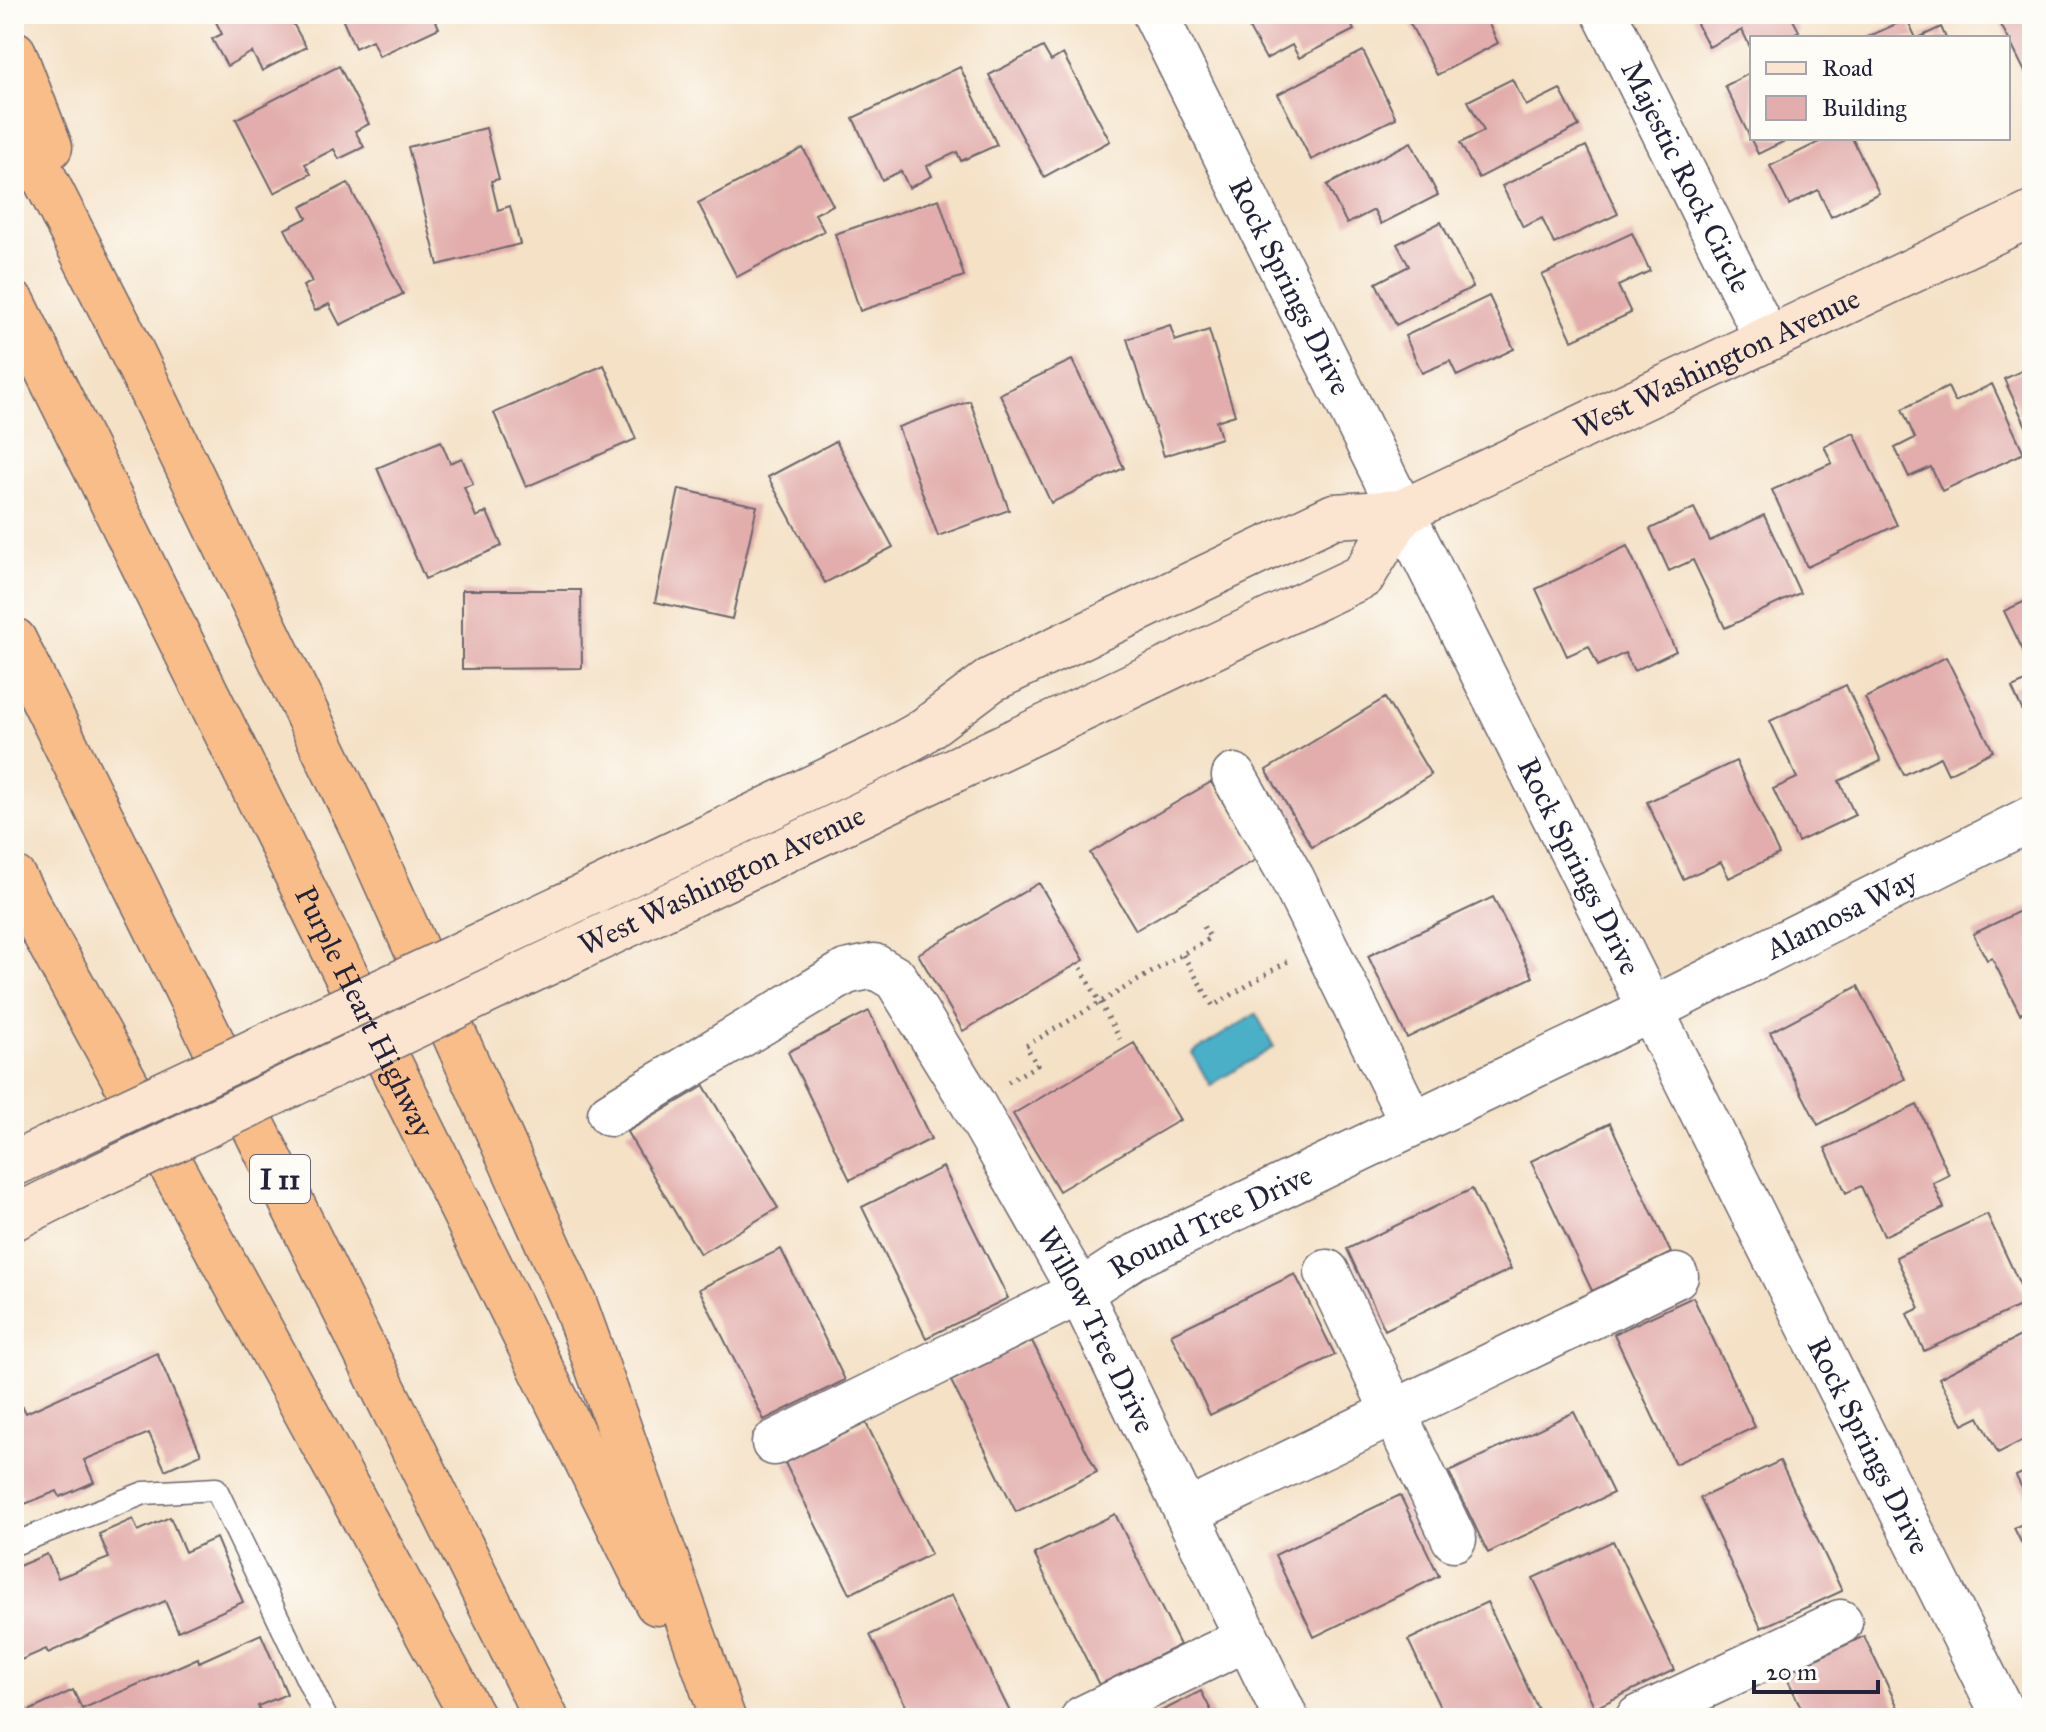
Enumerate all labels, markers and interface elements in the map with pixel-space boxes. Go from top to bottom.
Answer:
legend [1750,36,2010,140]
text: Road [1822,53,1873,83]
street label: Majestic Rock Circle [1613,55,1759,299]
text: Building [1822,93,1907,123]
street label: Rock Springs Drive [1221,172,1359,401]
street label: West Washington Avenue [1568,280,1866,446]
street label: Rock Springs Drive [1510,752,1648,981]
street label: West Washington Avenue [573,797,871,963]
street label: Alamosa Way [1758,860,1924,968]
street label: Purple Heart Highway [287,880,442,1144]
road number: I 11 [250,1155,310,1203]
street label: Round Tree Drive [1102,1157,1318,1286]
street label: Willow Tree Drive [1029,1221,1163,1439]
street label: Rock Springs Drive [1800,1331,1938,1560]
scale bar [1754,1644,1878,1694]
text: 20 m [1766,1657,1817,1687]

